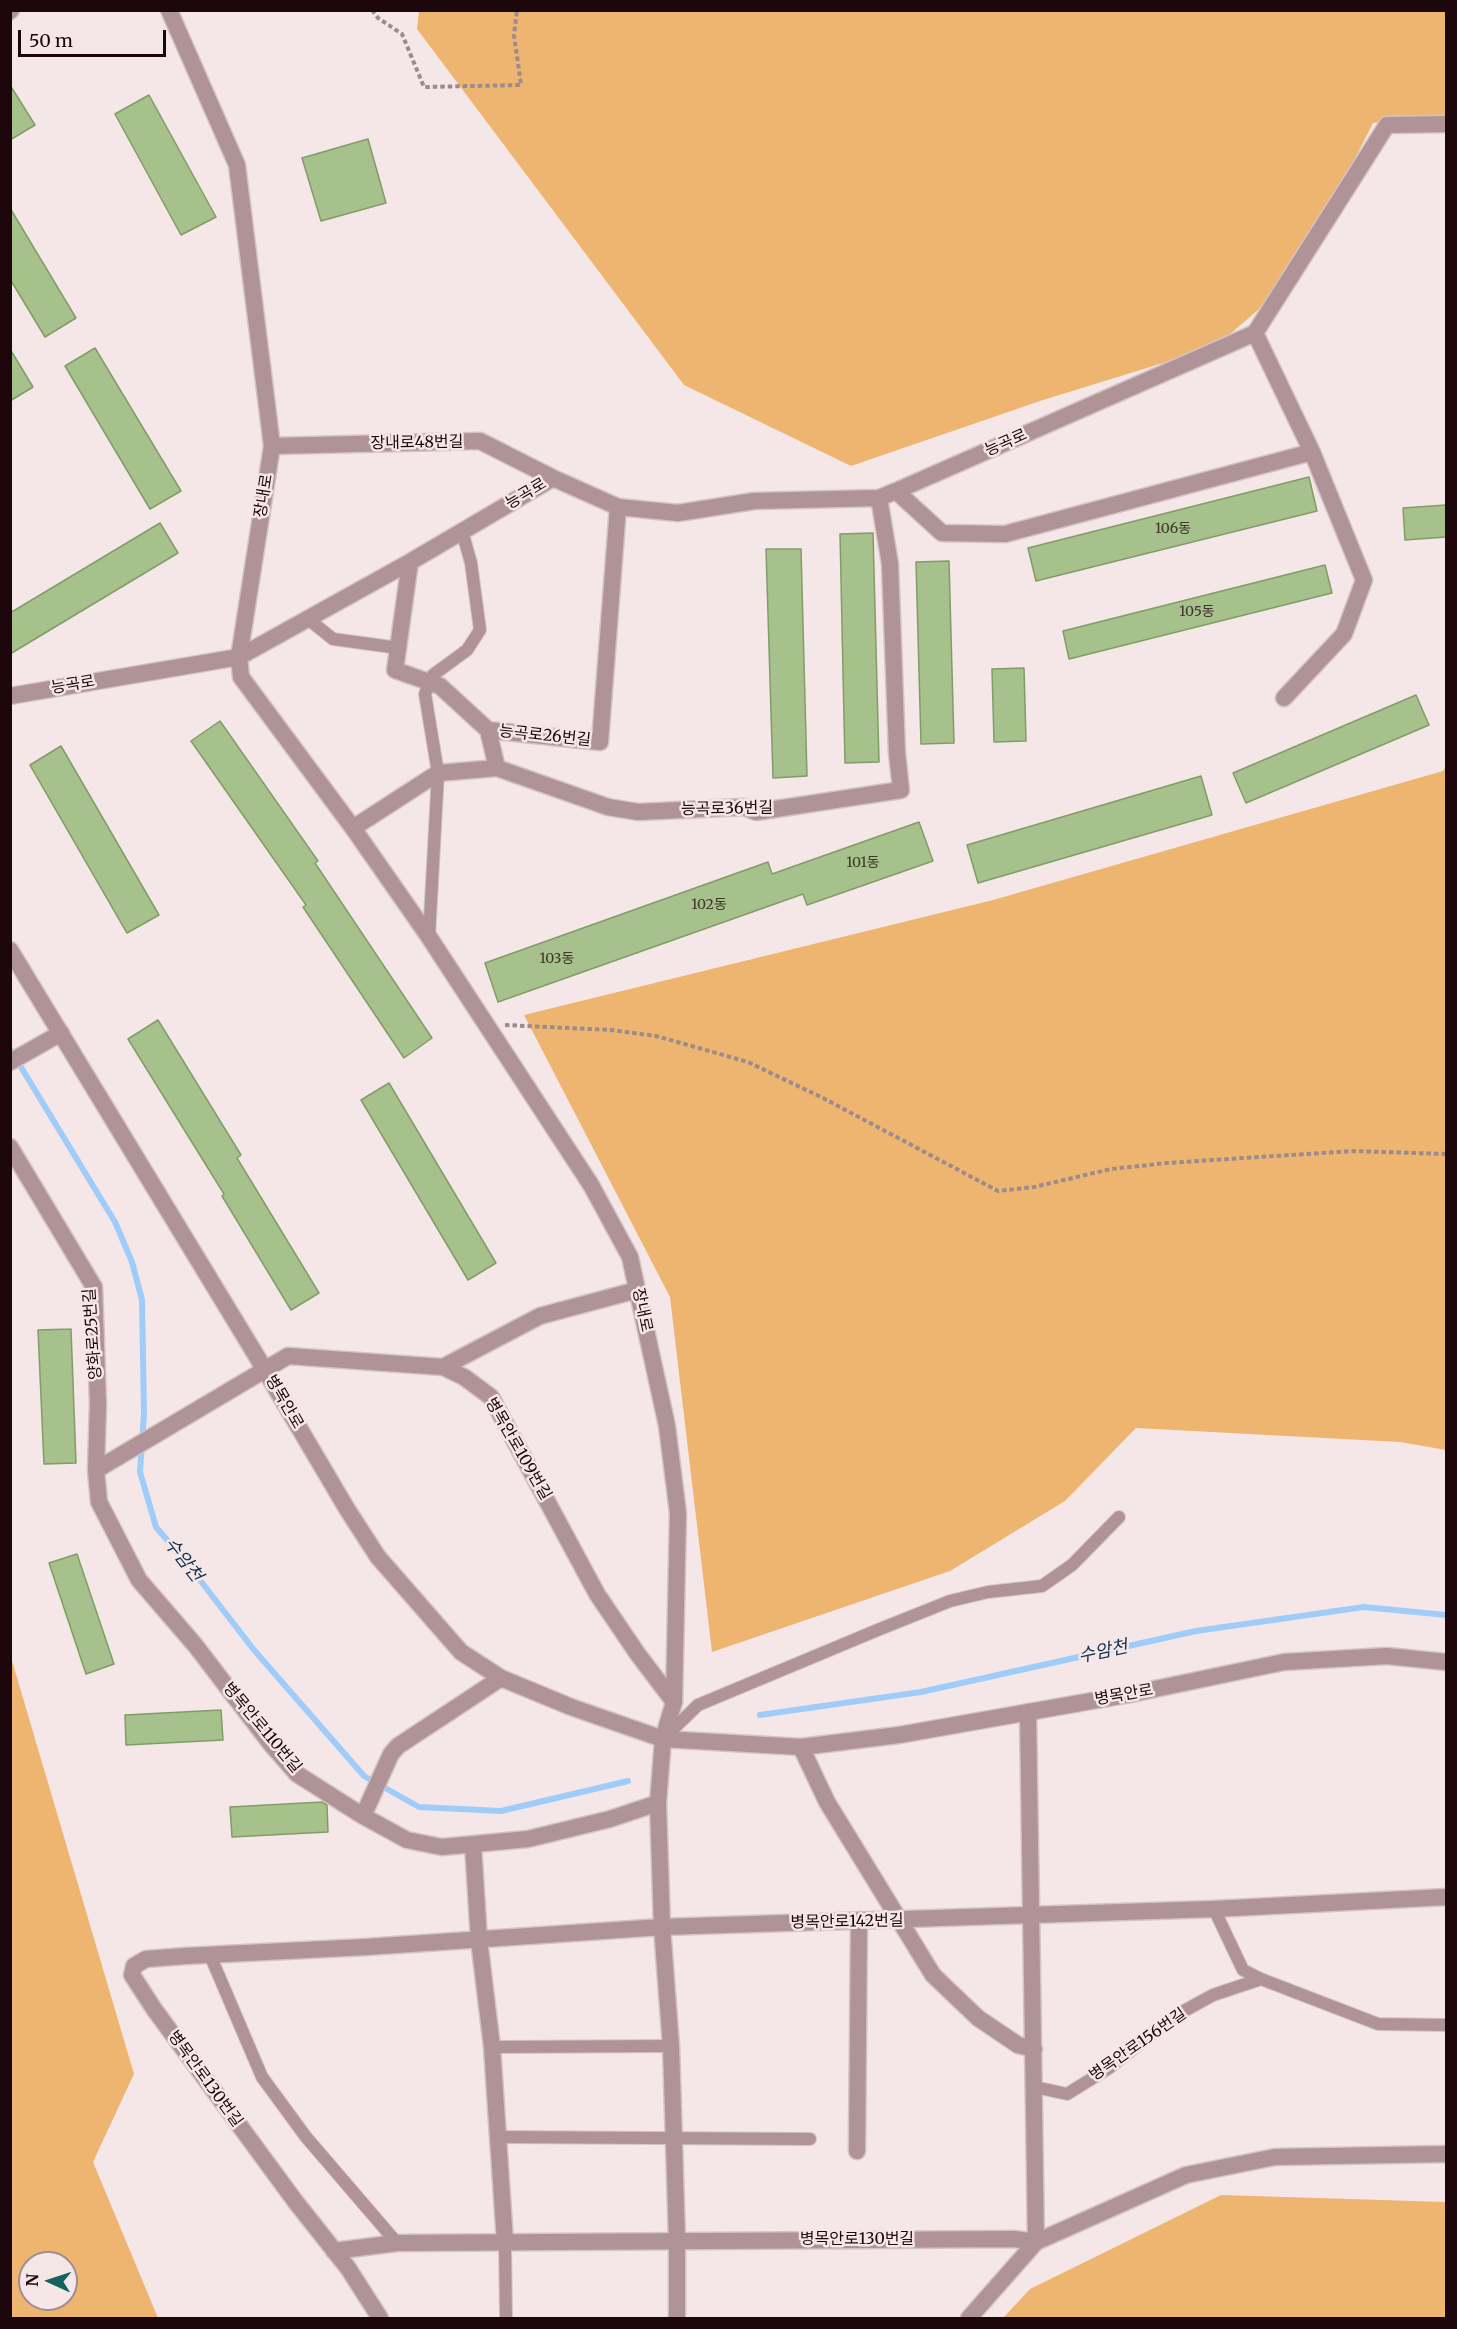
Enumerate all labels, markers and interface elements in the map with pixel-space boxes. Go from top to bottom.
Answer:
scale bar [21,18,170,56]
text: 50 m [29,29,73,52]
street label: 능곡로 [982,425,1030,461]
street label: 장내로48번길 [370,433,464,453]
street label: 장내로 [251,473,277,519]
street label: 능곡로 [502,474,550,514]
house number: 106동 [1155,521,1191,537]
house number: 105동 [1179,604,1215,620]
street label: 능곡로 [50,672,96,698]
street label: 능곡로26번길 [498,722,592,750]
street label: 능곡로36번길 [681,799,773,819]
house number: 101동 [846,855,880,871]
house number: 102동 [691,897,727,913]
house number: 103동 [539,951,575,967]
street label: 장내로 [628,1286,656,1334]
street label: 양화로25번길 [80,1288,106,1380]
street label: 병목안로 [261,1372,307,1432]
street label: 병목안로109번길 [481,1394,555,1504]
water label: 수암천 [159,1534,207,1586]
water label: 수암천 [1076,1636,1130,1668]
street label: 병목안로110번길 [219,1679,305,1777]
street label: 병목안로 [1093,1680,1155,1710]
street label: 병목안로142번길 [790,1911,904,1933]
street label: 병목안로156번길 [1086,2005,1190,2085]
street label: 병목안로130번길 [164,2027,246,2131]
street label: 병목안로130번길 [800,2229,914,2249]
north arrow [18,2251,78,2311]
text: N [22,2273,42,2287]

